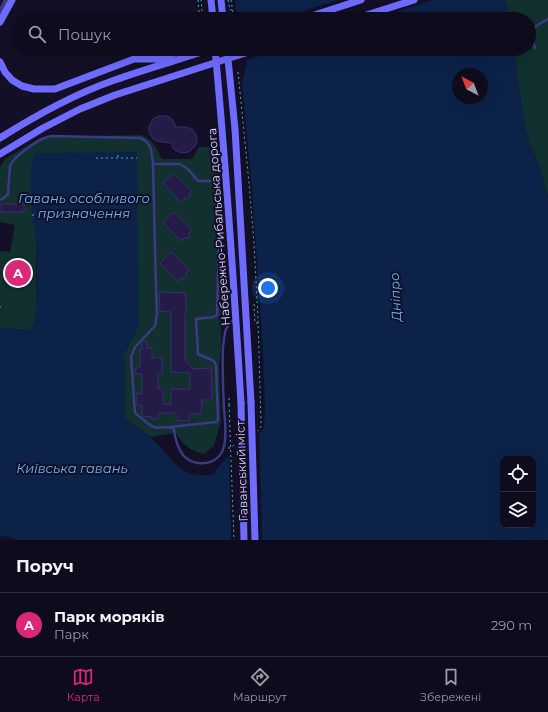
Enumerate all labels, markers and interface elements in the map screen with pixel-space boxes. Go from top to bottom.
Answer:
search box [12,12,536,56]
icon: search [26,23,48,45]
text: Пошук [58,25,111,44]
north arrow [452,68,488,104]
street label: Набережно-Рибальська дорога [204,128,233,326]
water label: Гавань особливого призначення [18,190,150,221]
pin: A [5,258,31,288]
water label: Дніпро [386,272,404,323]
your location [258,278,278,298]
street label: Гаванський міст [232,420,251,522]
map controls [500,456,536,528]
button: locate [500,456,536,492]
water label: Київська гавань [16,460,128,476]
button: layers [500,492,536,528]
text: Поруч [16,556,74,576]
text: Парк моряків [54,607,165,626]
text: A [24,617,34,633]
text: 290 m [491,617,532,633]
text: Парк [54,626,89,642]
tab: Карта [67,666,100,704]
tab: Маршрут [233,666,287,704]
tab: Збережені [420,666,481,704]

